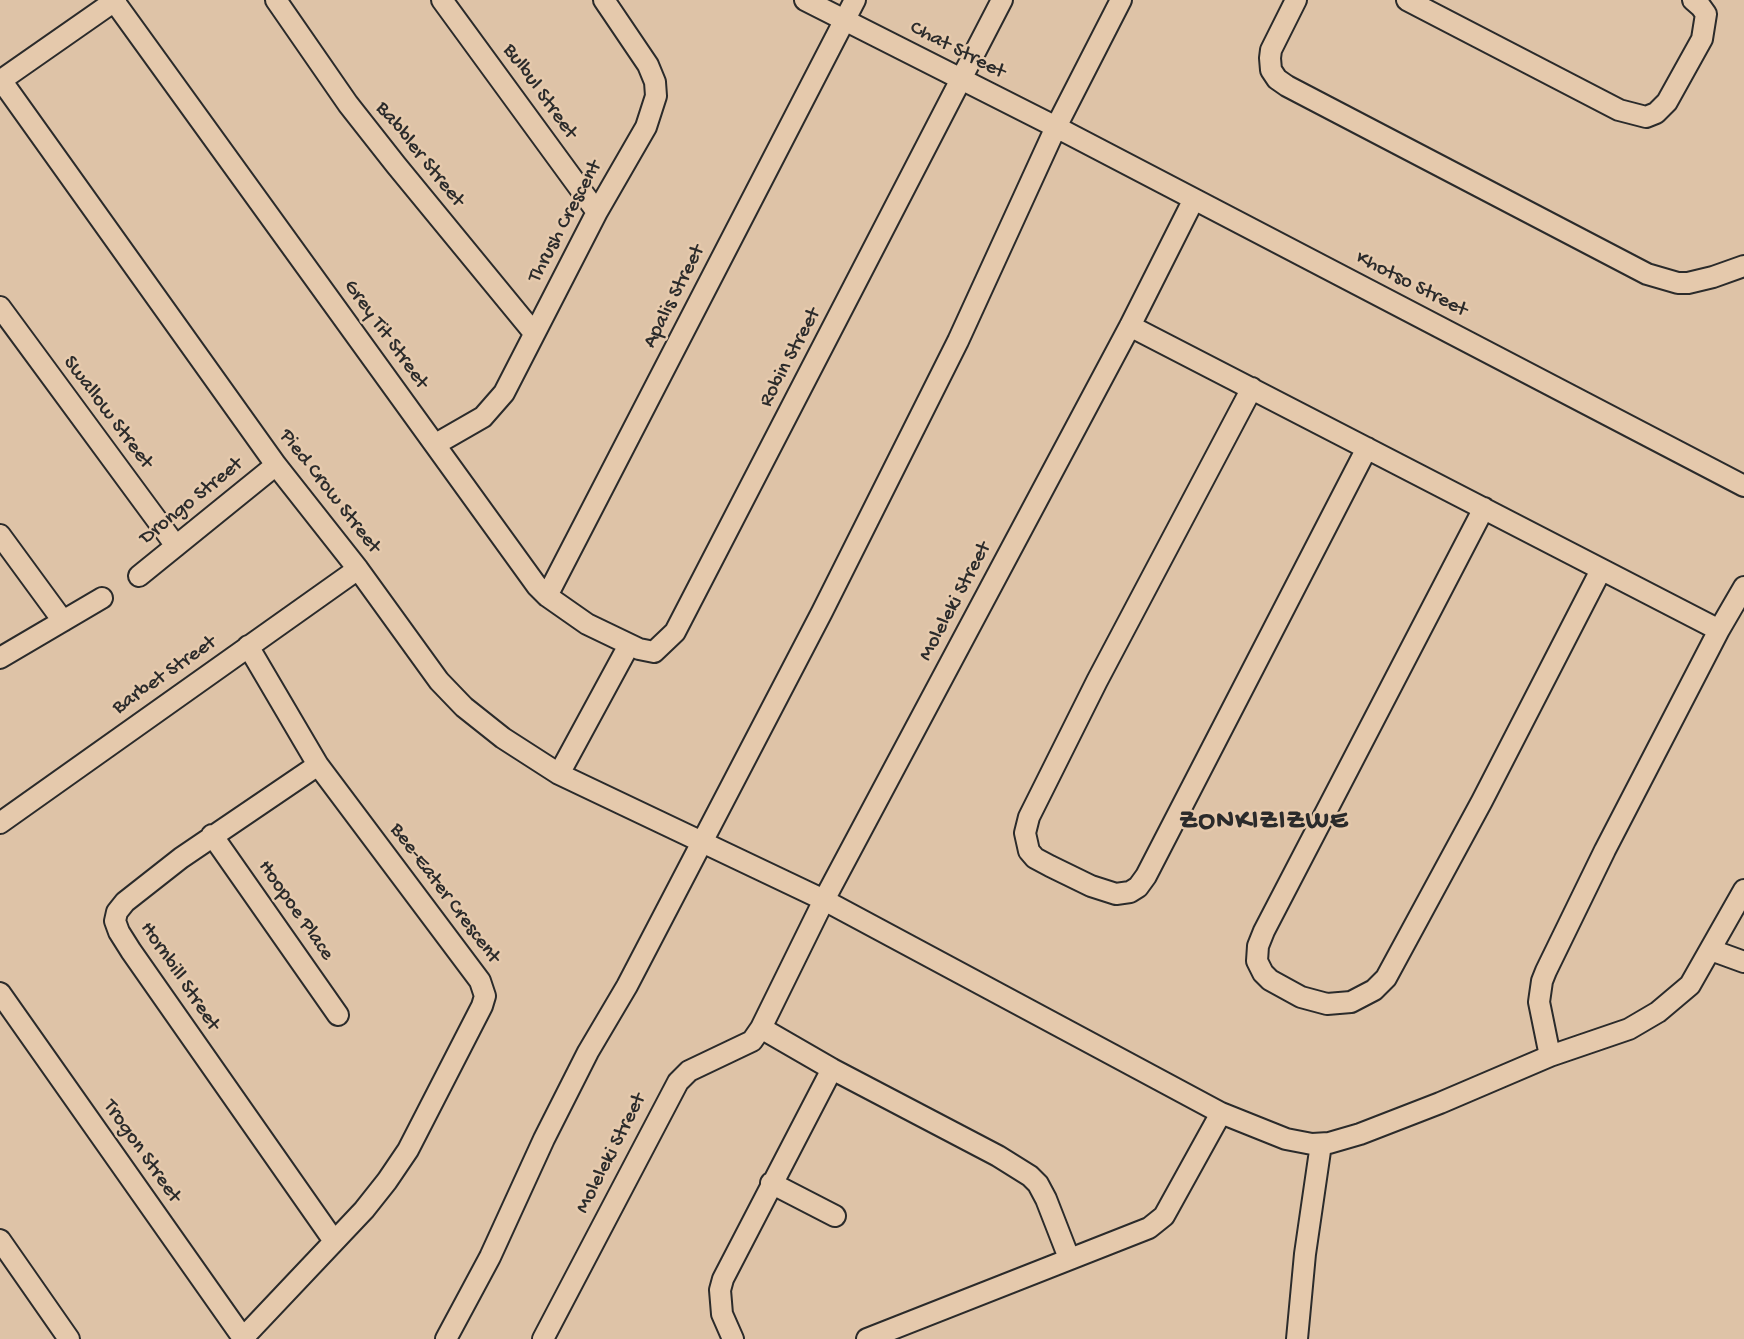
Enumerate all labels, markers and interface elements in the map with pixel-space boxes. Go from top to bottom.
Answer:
street label: Chat Street [905,16,1009,86]
street label: Bulbul Street [496,39,582,145]
street label: Babbler Street [369,97,469,213]
street label: Thrush Crescent [523,157,609,287]
street label: Apalis Street [638,241,712,353]
street label: Khotso Street [1351,246,1471,324]
street label: Grey Tit Street [337,275,433,395]
street label: Robin Street [754,304,828,412]
street label: Swallow Street [56,351,158,475]
street label: Pied Crow Street [273,425,385,559]
street label: Drongo Street [135,453,249,551]
street label: Moleleki Street [914,538,998,666]
street label: Barbet Street [108,631,222,721]
district label: ZONKIZIZWE [1180,807,1348,839]
street label: Bee-Eater Crescent [383,819,505,969]
street label: Hoopoe Place [251,856,339,966]
street label: Hornbill Street [133,918,225,1036]
street label: Moleleki Street [571,1090,653,1218]
street label: Trogon Street [96,1096,186,1208]

